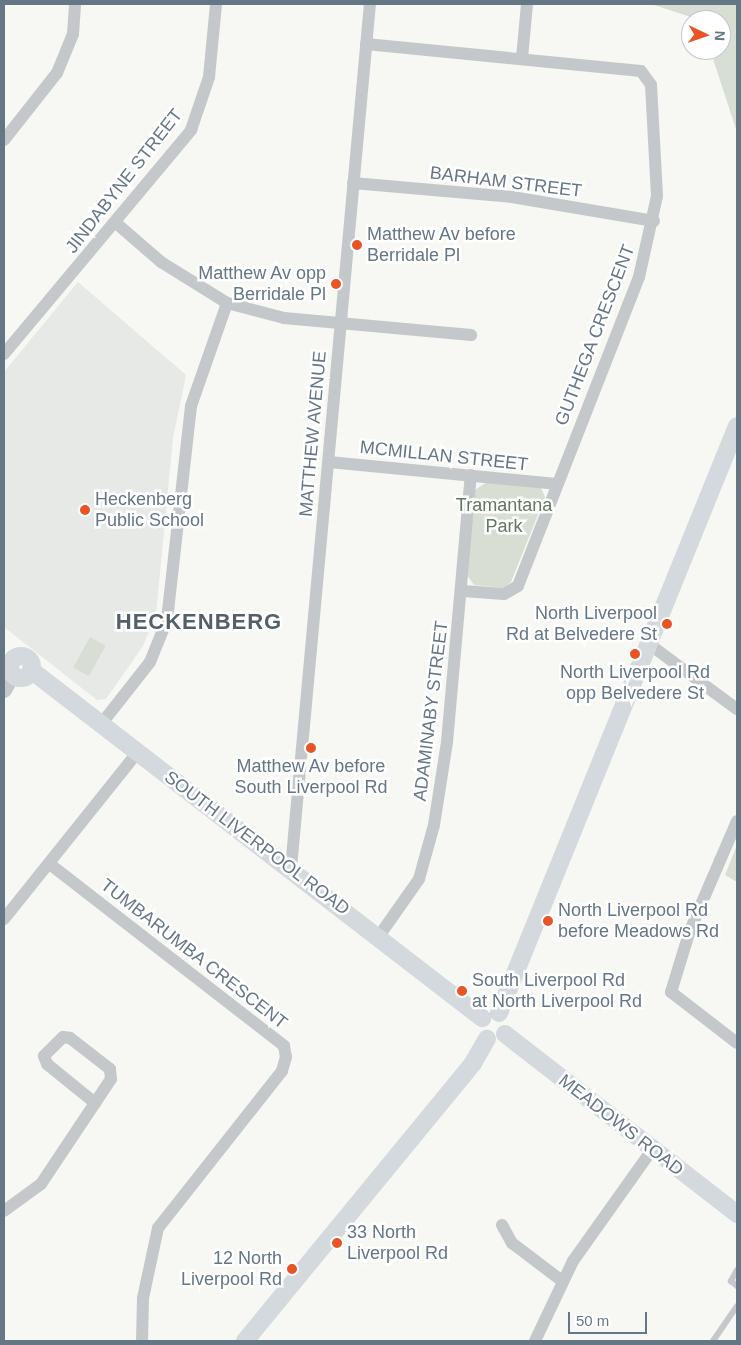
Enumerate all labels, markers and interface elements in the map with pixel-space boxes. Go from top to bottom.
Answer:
north arrow [681,10,731,60]
text: N [712,30,728,41]
street label: JINDABYNE STREET [61,105,187,257]
street label: BARHAM STREET [429,162,583,202]
place label: Matthew Av before Berridale Pl [367,224,517,266]
marker: Matthew Av before Berridale Pl [351,239,363,251]
street label: GUTHEGA CRESCENT [550,241,640,429]
place label: Matthew Av opp Berridale Pl [197,263,326,306]
marker: Matthew Av opp Berridale Pl [330,278,342,290]
street label: MATTHEW AVENUE [295,350,331,518]
street label: MCMILLAN STREET [359,436,529,476]
place label: Heckenberg Public School [95,489,204,532]
park label: Tramantana Park [456,495,552,538]
marker: Heckenberg Public School [79,504,91,516]
place label: North Liverpool Rd at Belvedere St [506,603,657,646]
district label: HECKENBERG [115,609,283,635]
marker: North Liverpool Rd at Belvedere St [661,618,673,630]
street label: ADAMINABY STREET [409,619,453,803]
marker: North Liverpool Rd opp Belvedere St [629,648,641,660]
place label: North Liverpool Rd opp Belvedere St [560,662,710,704]
marker: Matthew Av before South Liverpool Rd [305,742,317,754]
place label: Matthew Av before South Liverpool Rd [234,756,388,799]
street label: SOUTH LIVERPOOL ROAD [160,766,354,920]
street label: TUMBARUMBA CRESCENT [96,874,292,1034]
place label: North Liverpool Rd before Meadows Rd [558,900,719,942]
marker: North Liverpool Rd before Meadows Rd [542,915,554,927]
place label: South Liverpool Rd at North Liverpool Rd [472,970,642,1012]
marker: South Liverpool Rd at North Liverpool Rd [456,985,468,997]
street label: MEADOWS ROAD [554,1070,688,1180]
place label: 33 North Liverpool Rd [347,1222,448,1264]
marker: 33 North Liverpool Rd [331,1237,343,1249]
place label: 12 North Liverpool Rd [181,1248,282,1290]
marker: 12 North Liverpool Rd [286,1263,298,1275]
scale bar [571,1302,650,1334]
text: 50 m [576,1312,609,1329]

